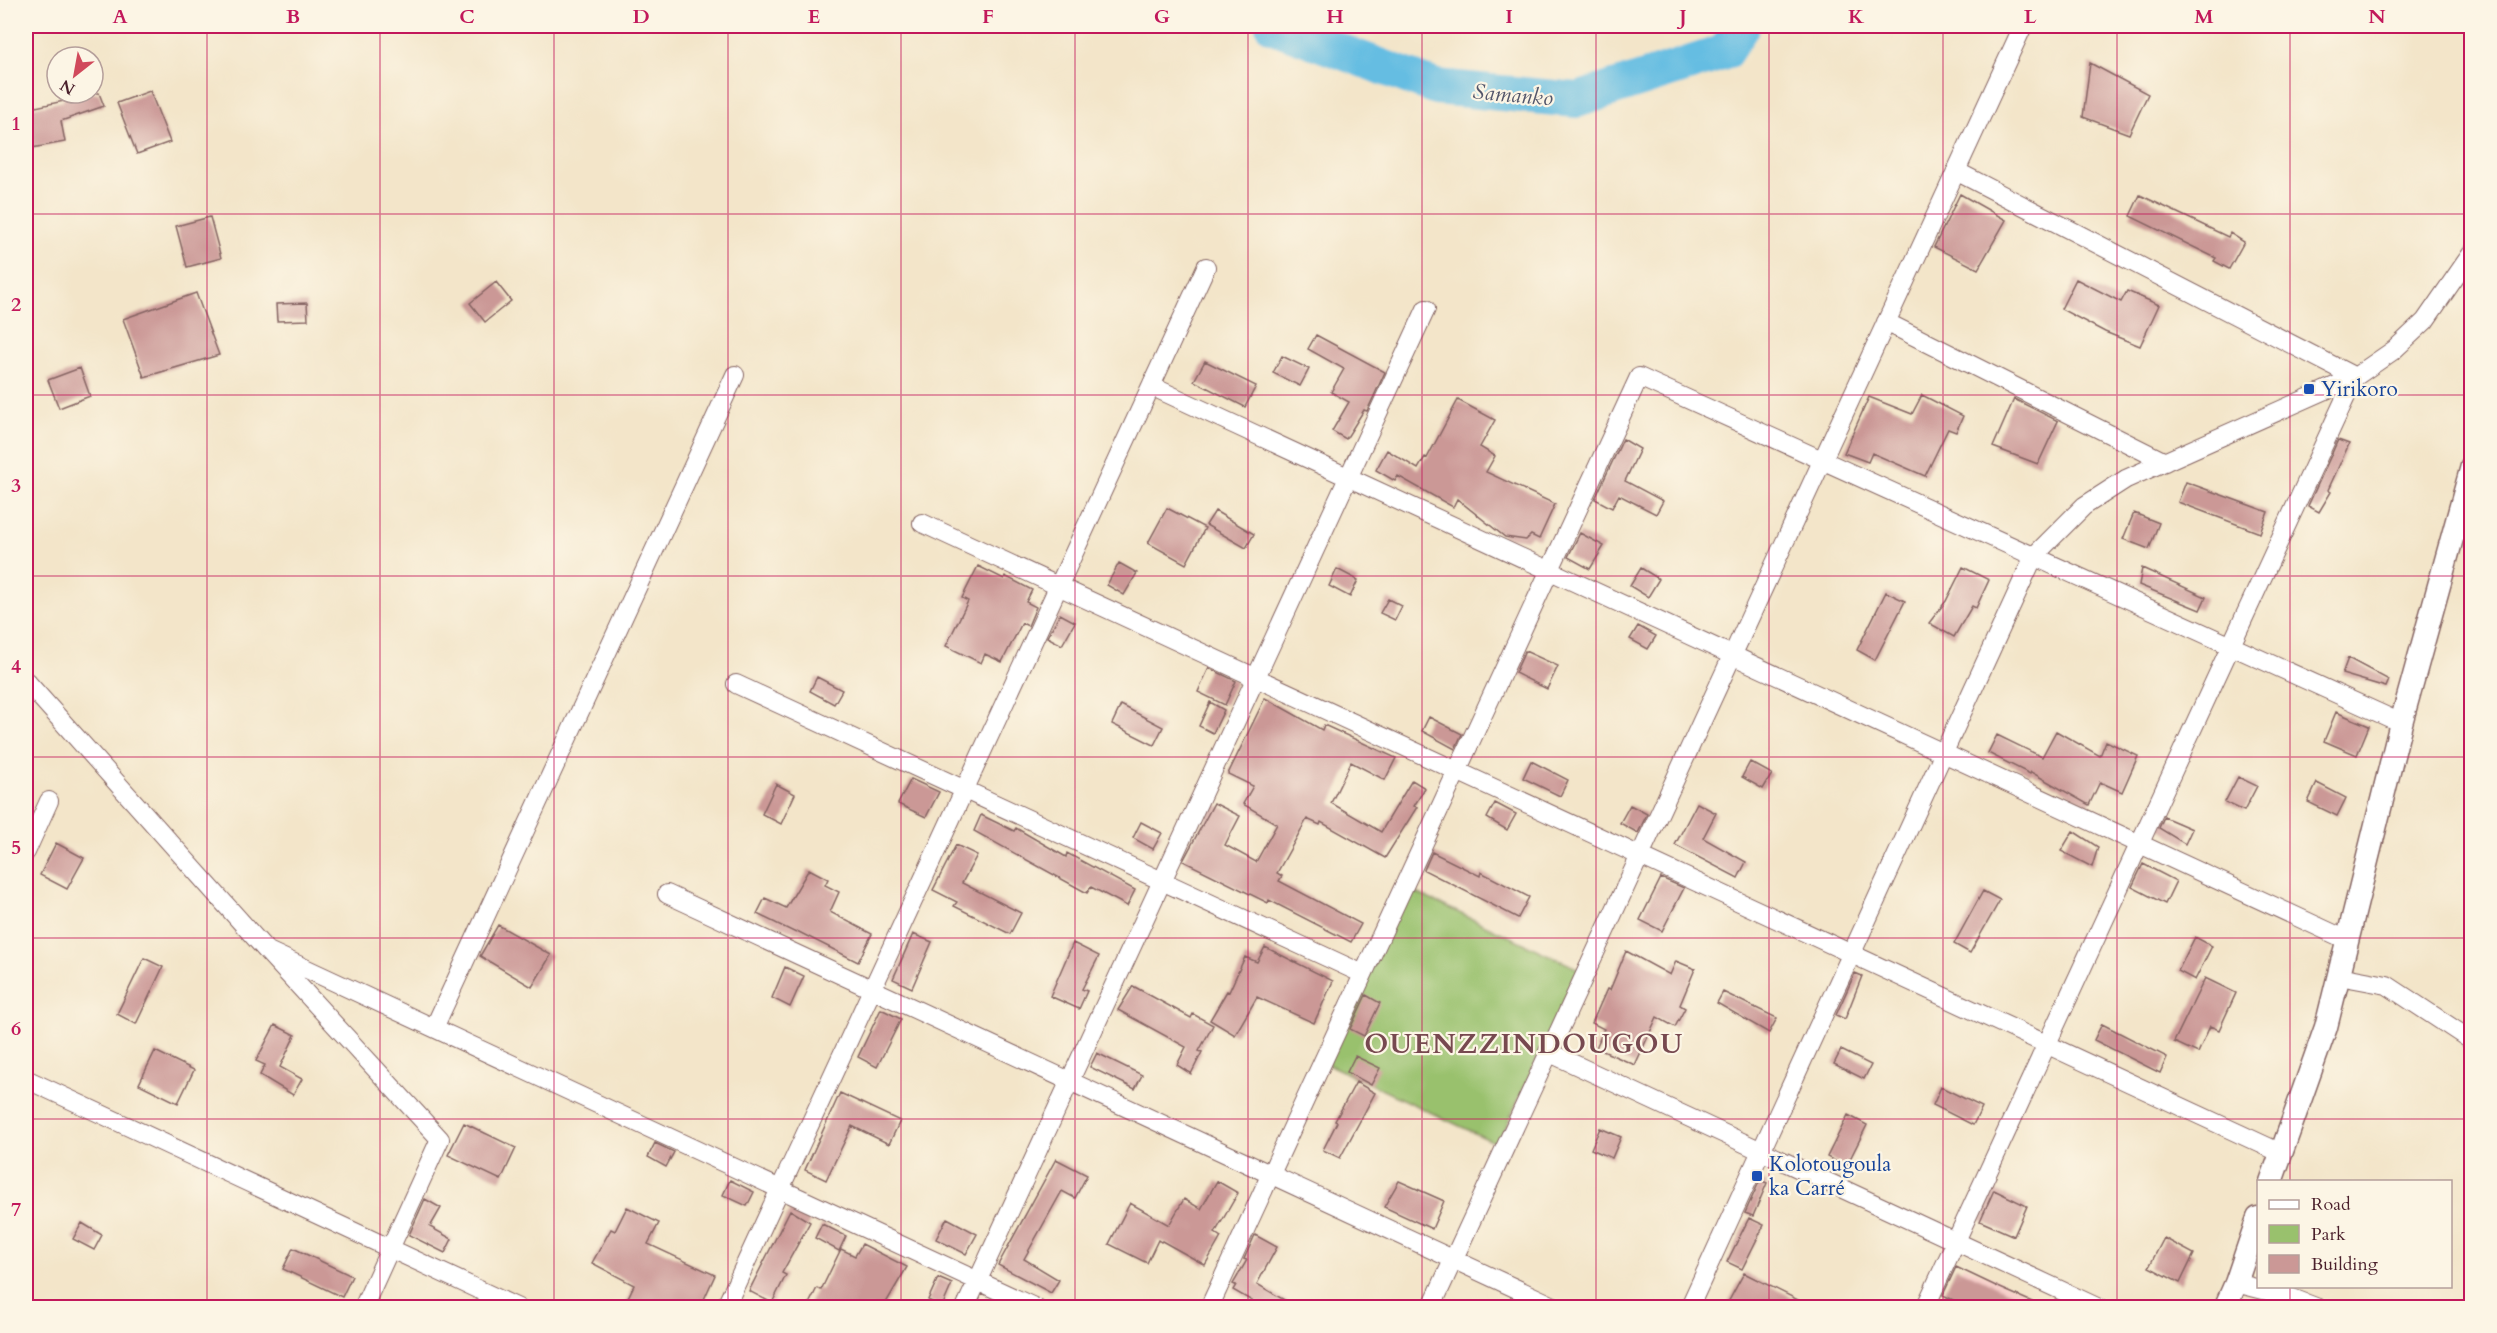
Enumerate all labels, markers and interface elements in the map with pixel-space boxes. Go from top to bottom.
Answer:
text: A [112,3,128,30]
text: B [286,3,300,30]
text: C [459,3,475,30]
text: D [632,3,650,30]
text: E [808,3,820,30]
text: F [982,3,994,30]
text: G [1154,3,1170,30]
text: H [1326,3,1344,30]
text: I [1505,3,1513,30]
text: J [1676,3,1687,30]
text: K [1848,3,1865,30]
text: L [2024,3,2037,30]
text: M [2194,3,2214,30]
text: N [2368,3,2386,30]
north arrow [45,45,105,105]
text: N [56,74,79,100]
water label: Samanko [1472,77,1554,113]
text: 1 [11,110,21,137]
text: 2 [11,291,21,318]
place label: Yirikoro [2321,375,2398,404]
marker: Yirikoro [2302,382,2316,396]
text: 3 [11,472,21,499]
text: 4 [11,653,21,680]
text: 5 [11,834,21,861]
text: 6 [11,1015,21,1042]
district label: OUENZZINDOUGOU [1364,1026,1684,1063]
place label: Kolotougoula ka Carré [1769,1150,1891,1203]
marker: Kolotougoula ka Carré [1750,1169,1764,1183]
legend [2257,1180,2452,1288]
text: Road [2311,1192,2351,1217]
text: 7 [11,1196,21,1223]
text: Park [2311,1222,2346,1247]
text: Building [2311,1252,2379,1277]

